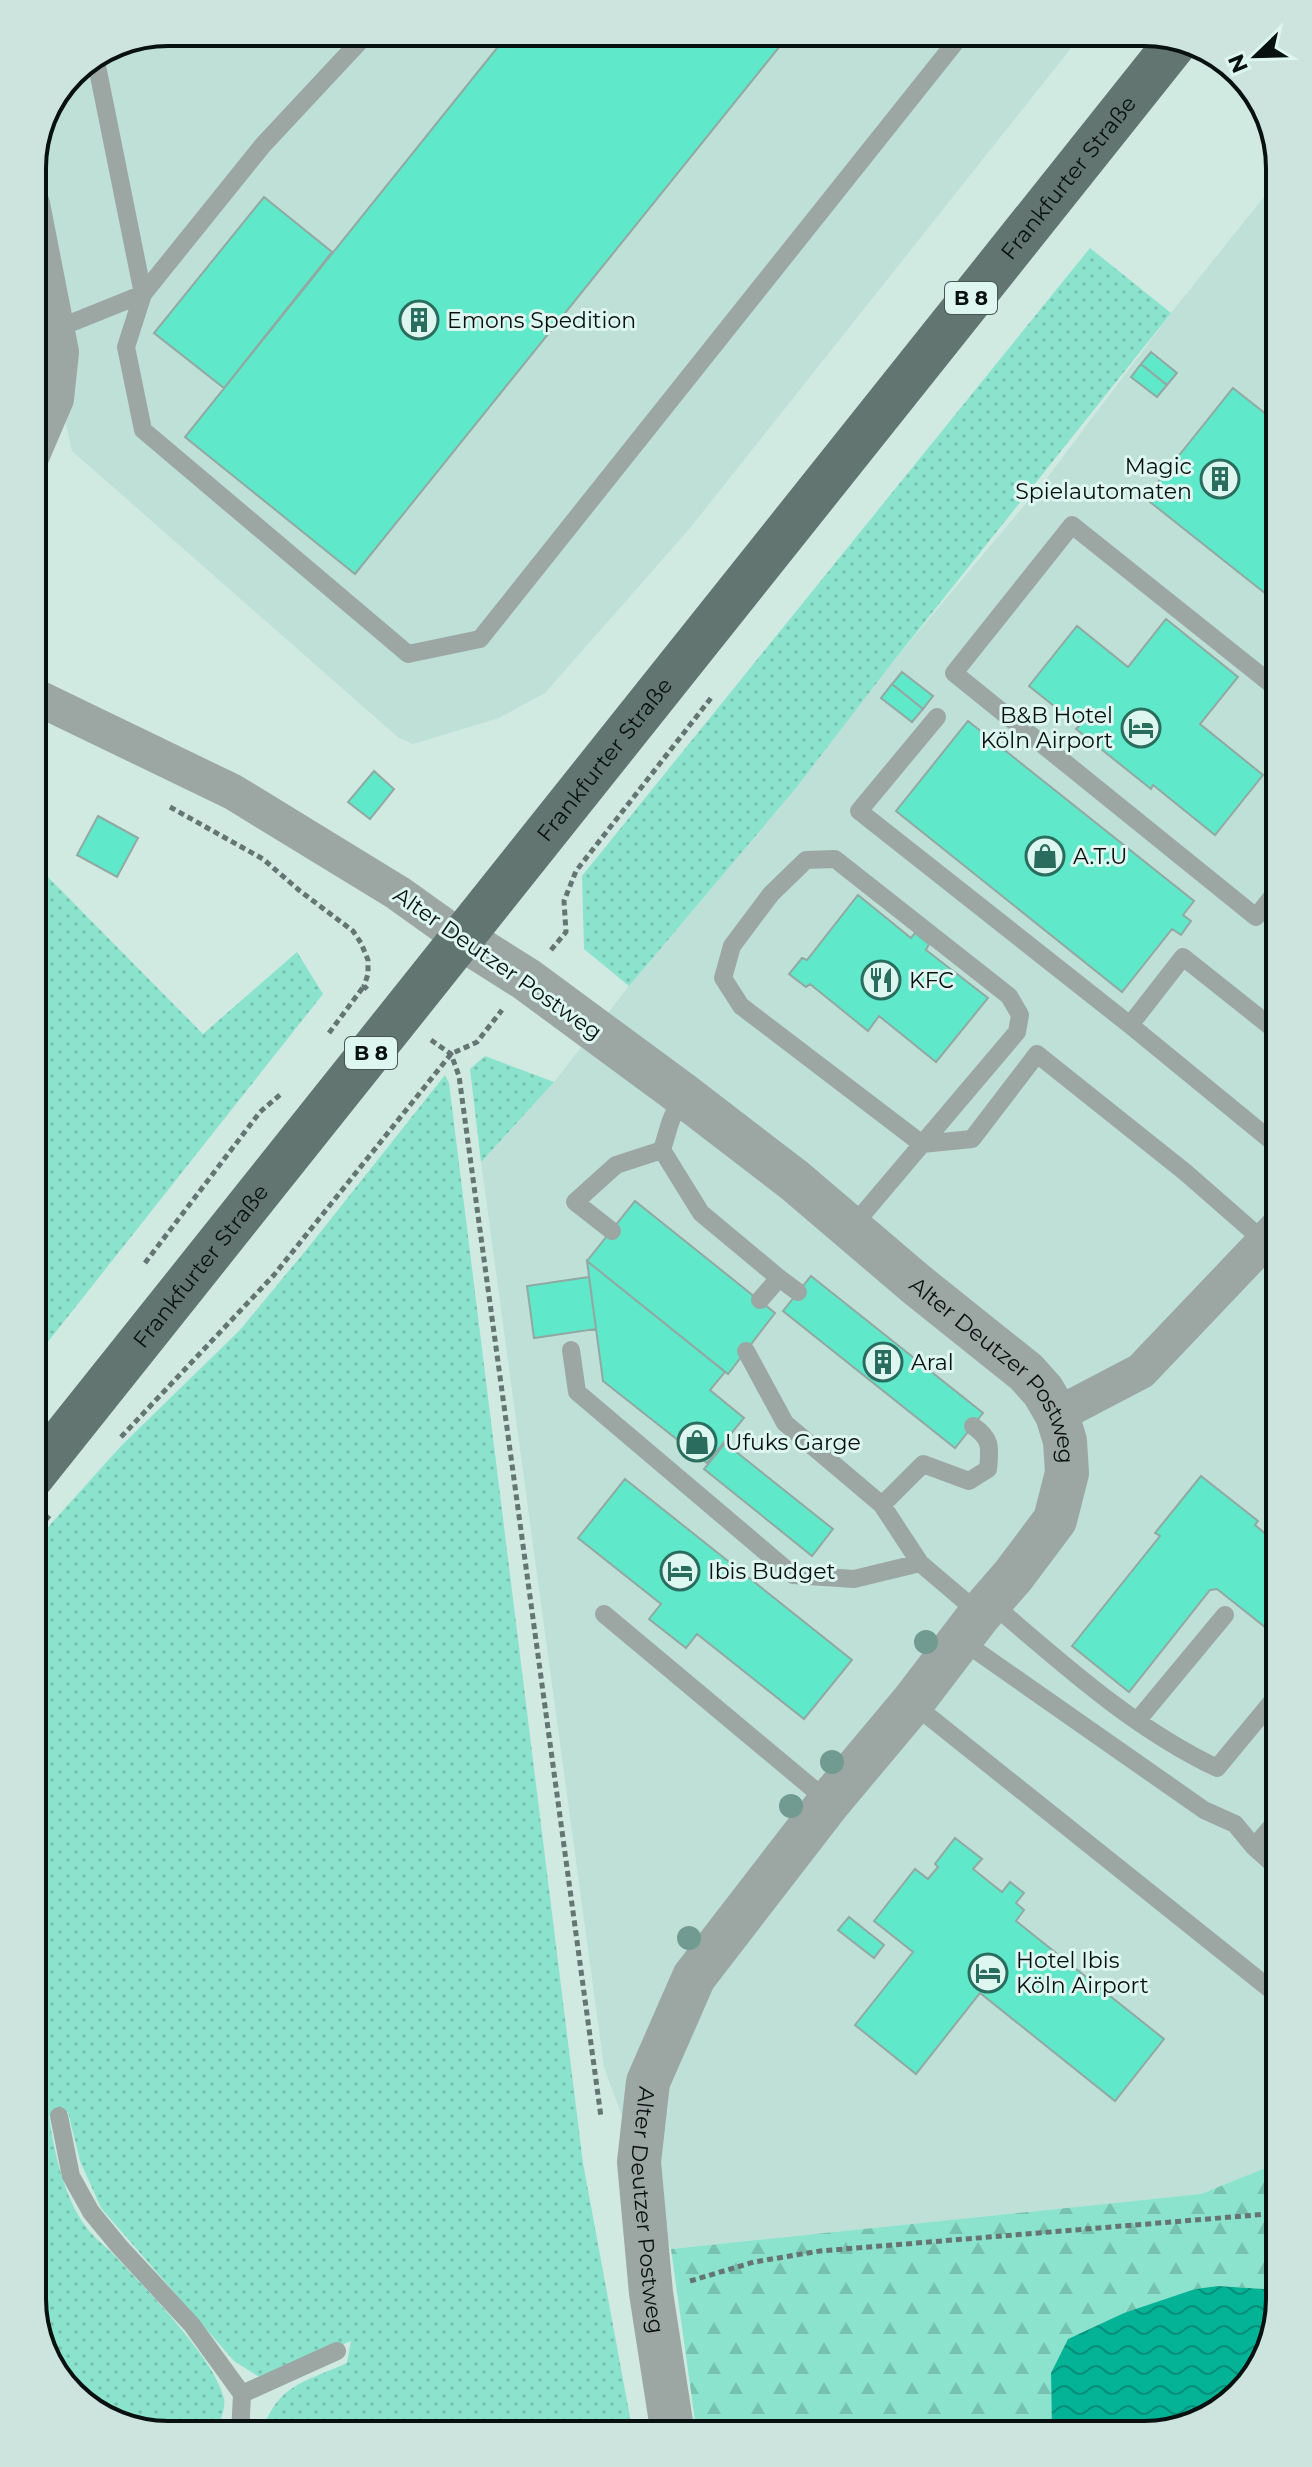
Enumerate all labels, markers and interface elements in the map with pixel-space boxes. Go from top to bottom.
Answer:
north arrow [1216,16,1296,96]
text: N [1222,50,1254,77]
street label: Frankfurter Straße [995,90,1142,265]
road number: B 8 [945,282,997,314]
building icon: Emons Spedition [398,299,440,341]
place label: Emons Spedition [447,307,636,334]
place label: Magic Spielautomaten [1015,453,1192,505]
building icon: Magic Spielautomaten [1199,458,1241,500]
street label: Frankfurter Straße [531,672,678,847]
place label: B&B Hotel Köln Airport [980,702,1113,754]
hotel icon: B&B Hotel Köln Airport [1120,707,1162,749]
shop icon: A.T.U [1024,835,1066,877]
place label: A.T.U [1073,843,1127,870]
street label: Alter Deutzer Postweg [388,881,607,1046]
restaurant icon: KFC [860,959,902,1001]
place label: KFC [909,967,954,994]
road number: B 8 [345,1037,397,1069]
street label: Frankfurter Straße [127,1179,274,1354]
street label: Alter Deutzer Postweg [904,1271,1079,1464]
building icon: Aral [862,1341,904,1383]
place label: Aral [911,1349,954,1376]
shop icon: Ufuks Garge [676,1421,718,1463]
place label: Ufuks Garge [725,1429,861,1456]
hotel icon: Ibis Budget [659,1550,701,1592]
place label: Ibis Budget [708,1558,836,1585]
place label: Hotel Ibis Köln Airport [1016,1947,1149,1999]
hotel icon: Hotel Ibis Köln Airport [967,1952,1009,1994]
street label: Alter Deutzer Postweg [625,2085,670,2335]

